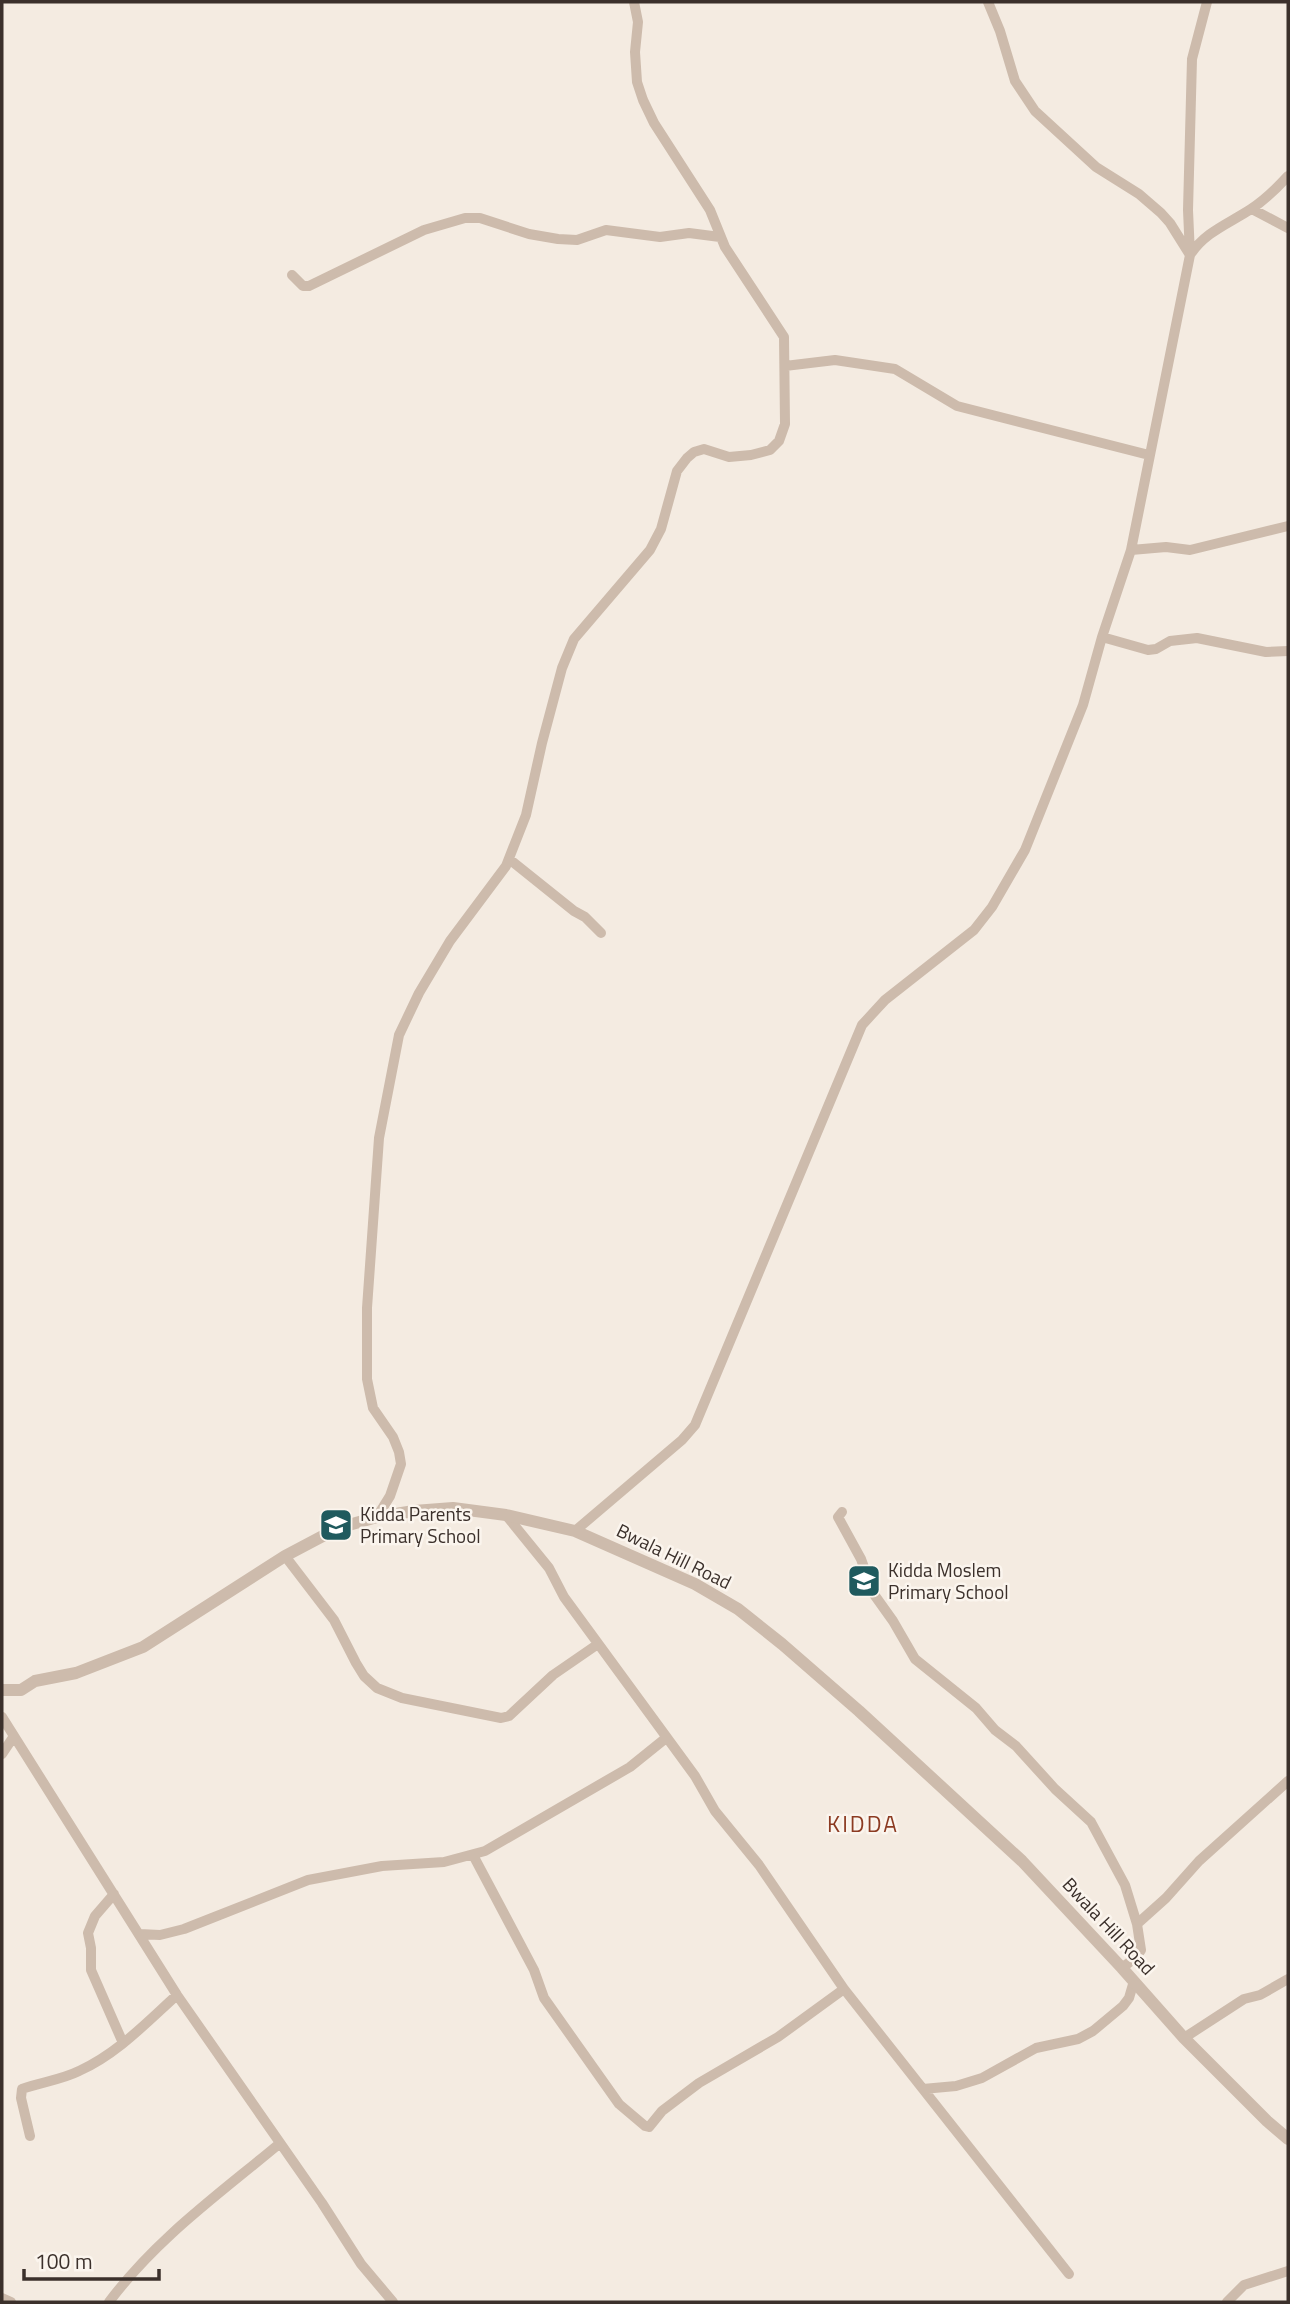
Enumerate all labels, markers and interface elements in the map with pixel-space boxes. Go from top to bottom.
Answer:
place label: Kidda Parents Primary School [360,1499,481,1550]
school or university icon: Kidda Parents Primary School [317,1506,355,1544]
street label: Bwala Hill Road [612,1515,737,1596]
place label: Kidda Moslem Primary School [888,1555,1009,1606]
school or university icon: Kidda Moslem Primary School [845,1562,883,1600]
district label: KIDDA [827,1806,899,1841]
street label: Bwala Hill Road [1056,1870,1162,1981]
scale bar [24,2238,159,2282]
text: 100 m [35,2245,92,2277]

